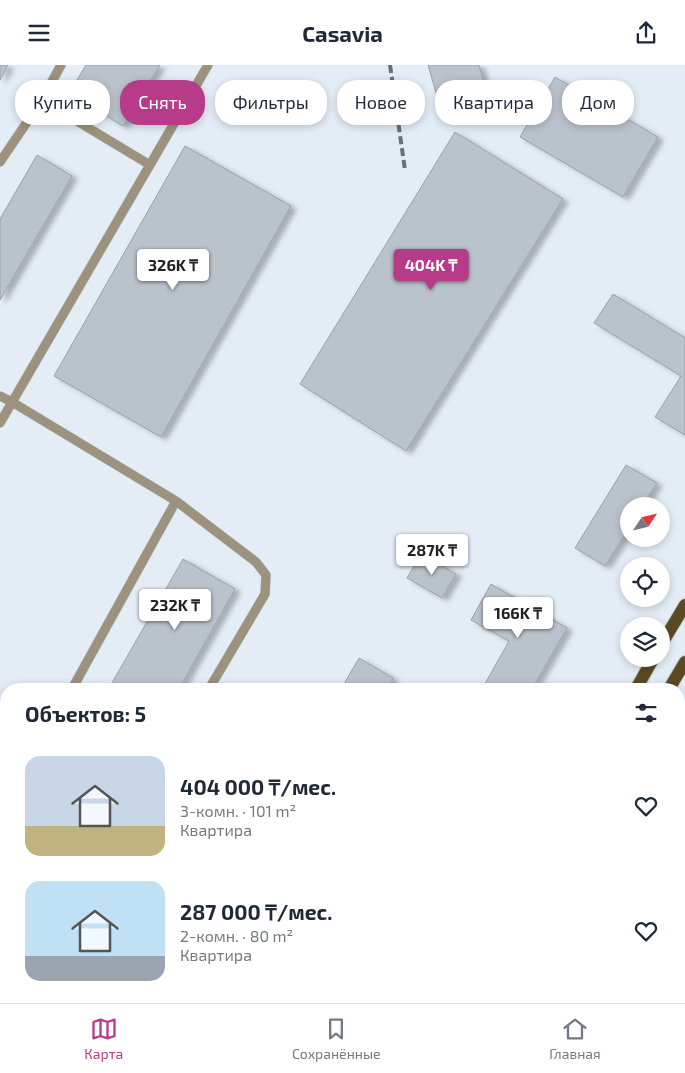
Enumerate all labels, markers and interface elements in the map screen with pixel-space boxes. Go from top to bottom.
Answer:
icon: menu [25,19,53,47]
icon: share [632,19,660,47]
text: Casavia [302,20,383,46]
chip: Купить [15,80,110,125]
chip: Снять [120,80,205,125]
chip: Фильтры [215,80,327,125]
chip: Новое [337,80,425,125]
chip: Квартира [435,80,552,125]
chip: Дом [562,80,634,125]
pin: 326K ₸ [132,249,214,291]
pin: 404K ₸ [390,249,472,291]
text: 326K ₸ [148,255,198,274]
text: 404K ₸ [405,255,457,274]
north arrow [620,497,670,547]
map controls [620,497,670,667]
pin: 287K ₸ [391,533,473,576]
text: 287K ₸ [407,540,457,559]
button: locate [620,557,670,607]
pin: 232K ₸ [134,589,216,631]
text: 232K ₸ [150,595,200,614]
pin: 166K ₸ [477,597,559,639]
text: 166K ₸ [494,603,542,622]
button: layers [620,617,670,667]
icon: filters [632,699,660,727]
text: Объектов: 5 [25,701,146,726]
text: 404 000 ₸/мес. [180,774,336,799]
icon: home [65,776,125,836]
icon: heart [632,792,660,820]
text: 3-комн. · 101 m² [180,801,296,820]
text: Квартира [180,820,252,839]
text: 287 000 ₸/мес. [180,899,332,924]
icon: home [65,901,125,961]
icon: heart [632,917,660,945]
text: 2-комн. · 80 m² [180,926,293,945]
text: Квартира [180,945,252,964]
tab: Карта [84,1015,123,1062]
tab: Сохранённые [292,1015,381,1062]
tab: Главная [549,1015,601,1062]

